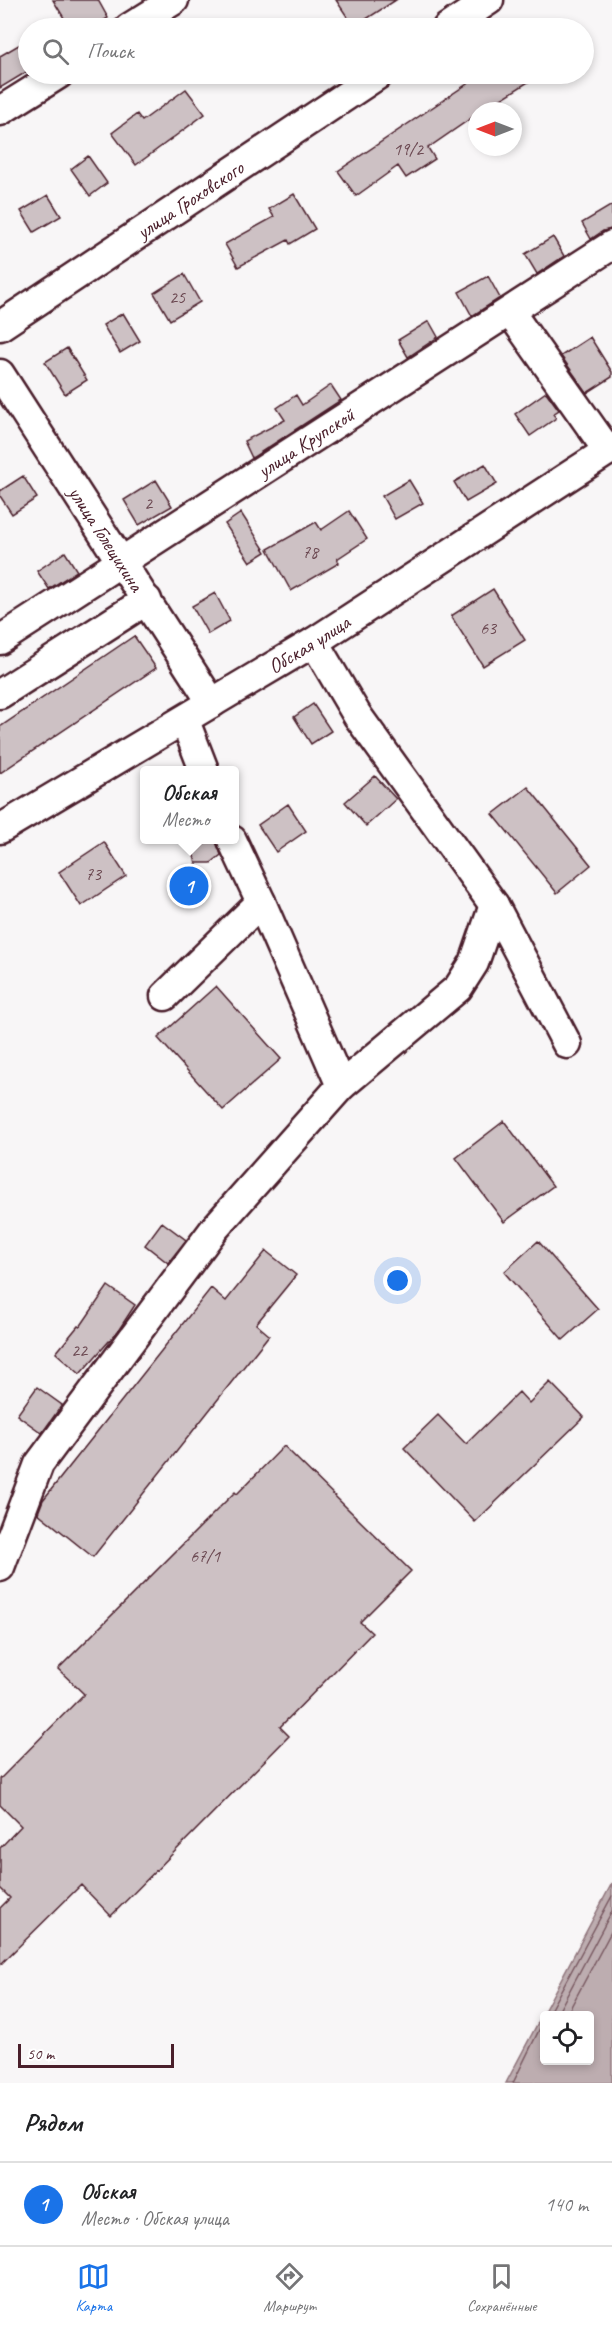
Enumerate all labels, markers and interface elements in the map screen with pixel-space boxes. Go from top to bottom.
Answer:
search box [18,18,594,84]
icon: search [39,35,72,68]
text: Поиск [87,37,133,65]
north arrow [468,102,522,156]
house number: 19/2 [393,138,425,160]
street label: улица Гроховского [130,154,250,246]
house number: 25 [169,286,186,308]
street label: улица Крупской [251,401,360,485]
street label: улица Голещихина [62,479,151,598]
house number: 2 [144,492,154,514]
house number: 78 [302,541,320,563]
street label: Обская улица [263,608,356,679]
house number: 63 [480,617,498,639]
popup [140,766,239,844]
text: Обская [162,779,217,807]
text: Место [162,807,210,832]
house number: 73 [85,863,103,885]
pin: 1 [170,864,208,908]
your location [383,1266,412,1295]
house number: 22 [71,1339,89,1361]
house number: 67/1 [190,1545,221,1567]
map controls [540,2011,594,2065]
button: locate [540,2011,594,2065]
scale bar [18,2041,174,2068]
text: 50 m [27,2044,54,2064]
text: Рядом [24,2106,82,2139]
text: Обская [81,2178,135,2206]
text: 1 [39,2192,48,2217]
text: 140 m [545,2192,588,2217]
text: Место · Обская улица [81,2206,229,2231]
tab: Карта [76,2260,112,2316]
tab: Маршрут [263,2260,316,2316]
tab: Сохранённые [467,2260,536,2316]

